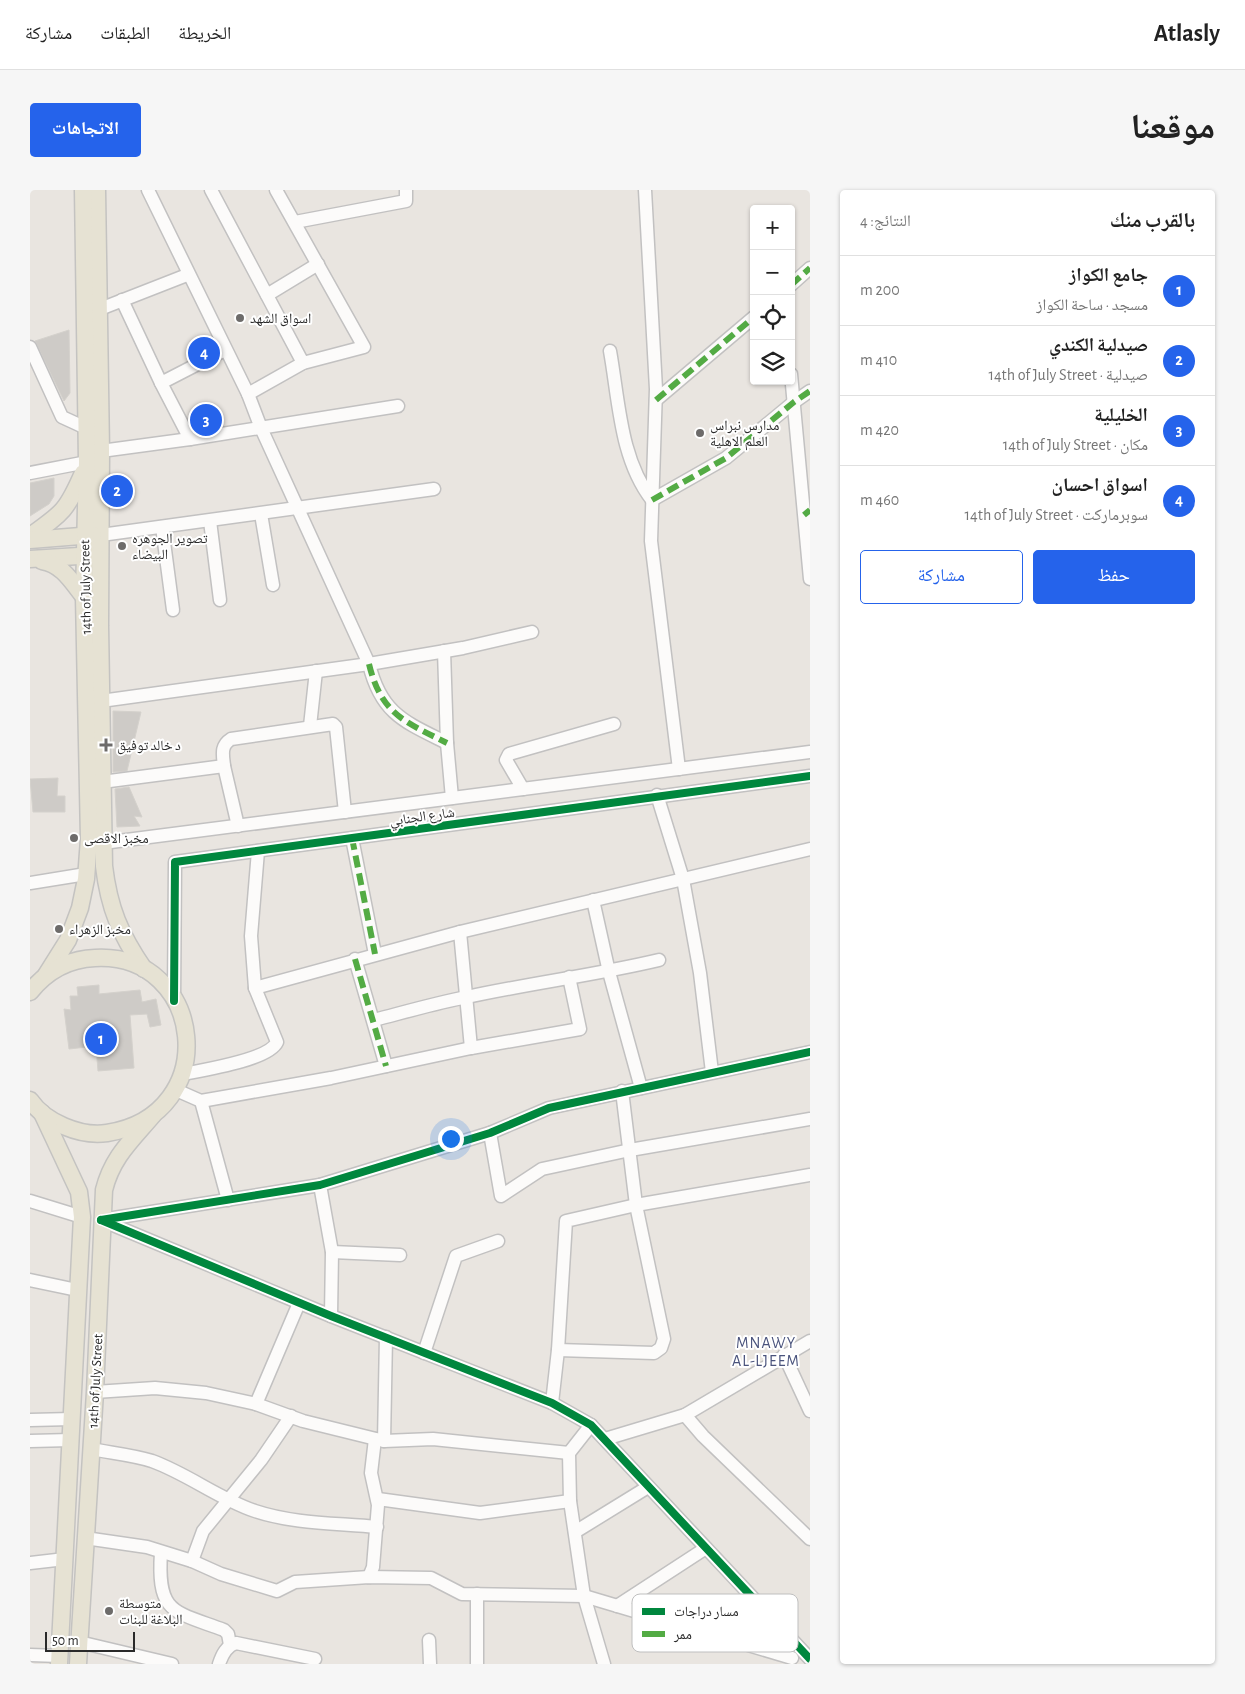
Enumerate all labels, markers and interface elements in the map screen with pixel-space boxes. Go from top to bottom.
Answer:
text: Atlasly [1154,22,1220,46]
text: مشاركة [25,25,72,43]
text: الطبقات [100,25,150,43]
text: الخريطة [178,25,231,43]
button: الاتجاهات [30,103,141,157]
text: موقعنا [1130,110,1215,145]
map controls [750,205,795,385]
button: + [750,205,795,250]
text: بالقرب منك [1110,210,1195,231]
text: النتائج: 4 [860,213,911,229]
button: − [750,250,795,295]
text: جامع الكواز [1069,266,1148,285]
text: 200 m [860,282,900,298]
text: 1 [1176,282,1182,298]
button: locate [750,295,795,340]
text: مسجد · ساحة الكواز [1036,297,1148,313]
marker: اسواق الشهد [234,312,246,324]
place label: اسواق الشهد [250,312,311,327]
pin: 4 [188,334,220,372]
text: صيدلية الكندي [1049,336,1148,355]
button: layers [750,340,795,385]
text: 410 m [860,352,897,368]
text: 2 [1175,352,1183,368]
text: صيدلية · 14th of July Street [988,367,1148,383]
pin: 3 [190,401,222,439]
text: الخليلية [1094,406,1148,425]
place label: مدارس نبراس العلم الاهلية [710,419,779,451]
text: 420 m [860,422,899,438]
text: 3 [1176,422,1182,438]
marker: مدارس نبراس العلم الاهلية [694,427,706,439]
text: مكان · 14th of July Street [1003,437,1148,453]
pin: 2 [101,472,133,510]
text: اسواق احسان [1051,476,1148,495]
text: 460 m [860,492,899,508]
text: 4 [1175,492,1183,508]
text: سوبرماركت · 14th of July Street [965,507,1148,523]
place label: تصوير الجوهره البيضاء [132,532,208,562]
street label: 14th of July Street [78,539,94,634]
marker: تصوير الجوهره البيضاء [116,540,128,552]
button: مشاركة [860,550,1023,604]
button: حفظ [1033,550,1195,604]
marker: د خالد توفيق [99,738,113,752]
place label: د خالد توفيق [117,739,181,755]
street label: شارع الجنابي [389,805,456,832]
marker: مخبز الاقصى [68,832,80,844]
place label: مخبز الاقصى [84,832,149,847]
marker: مخبز الزهراء [53,923,65,935]
place label: مخبز الزهراء [69,923,131,938]
pin: 1 [85,1020,117,1058]
your location [438,1126,464,1152]
street label: 14th of July Street [87,1333,105,1429]
district label: MNAWY AL-LJEEM [732,1335,800,1369]
legend [632,1594,798,1652]
place label: متوسطة البلاغة للبنات [119,1597,183,1627]
marker: متوسطة البلاغة للبنات [103,1605,115,1617]
text: مسار دراجات [674,1605,739,1620]
text: ممر [673,1628,692,1643]
scale bar [45,1629,135,1652]
text: 50 m [52,1634,79,1648]

